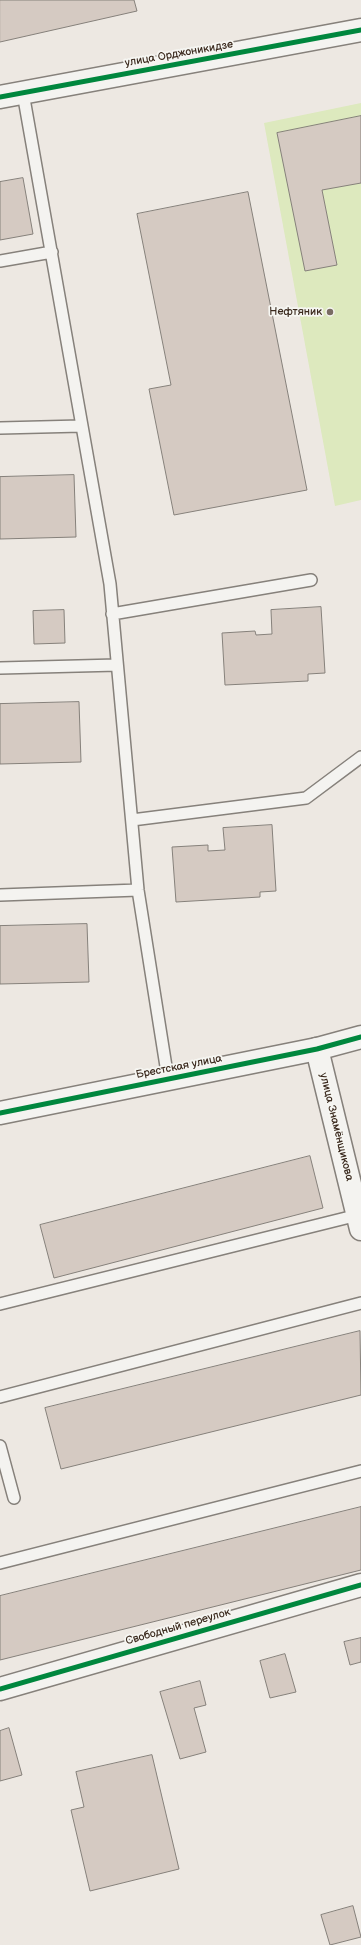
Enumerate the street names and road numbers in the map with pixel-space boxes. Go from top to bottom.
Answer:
street label: улица Орджоникидзе [124,38,234,70]
street label: Брестская улица [135,1052,223,1082]
street label: улица Знамёнщикова [316,1072,356,1182]
street label: Свободный переулок [124,1606,232,1648]

